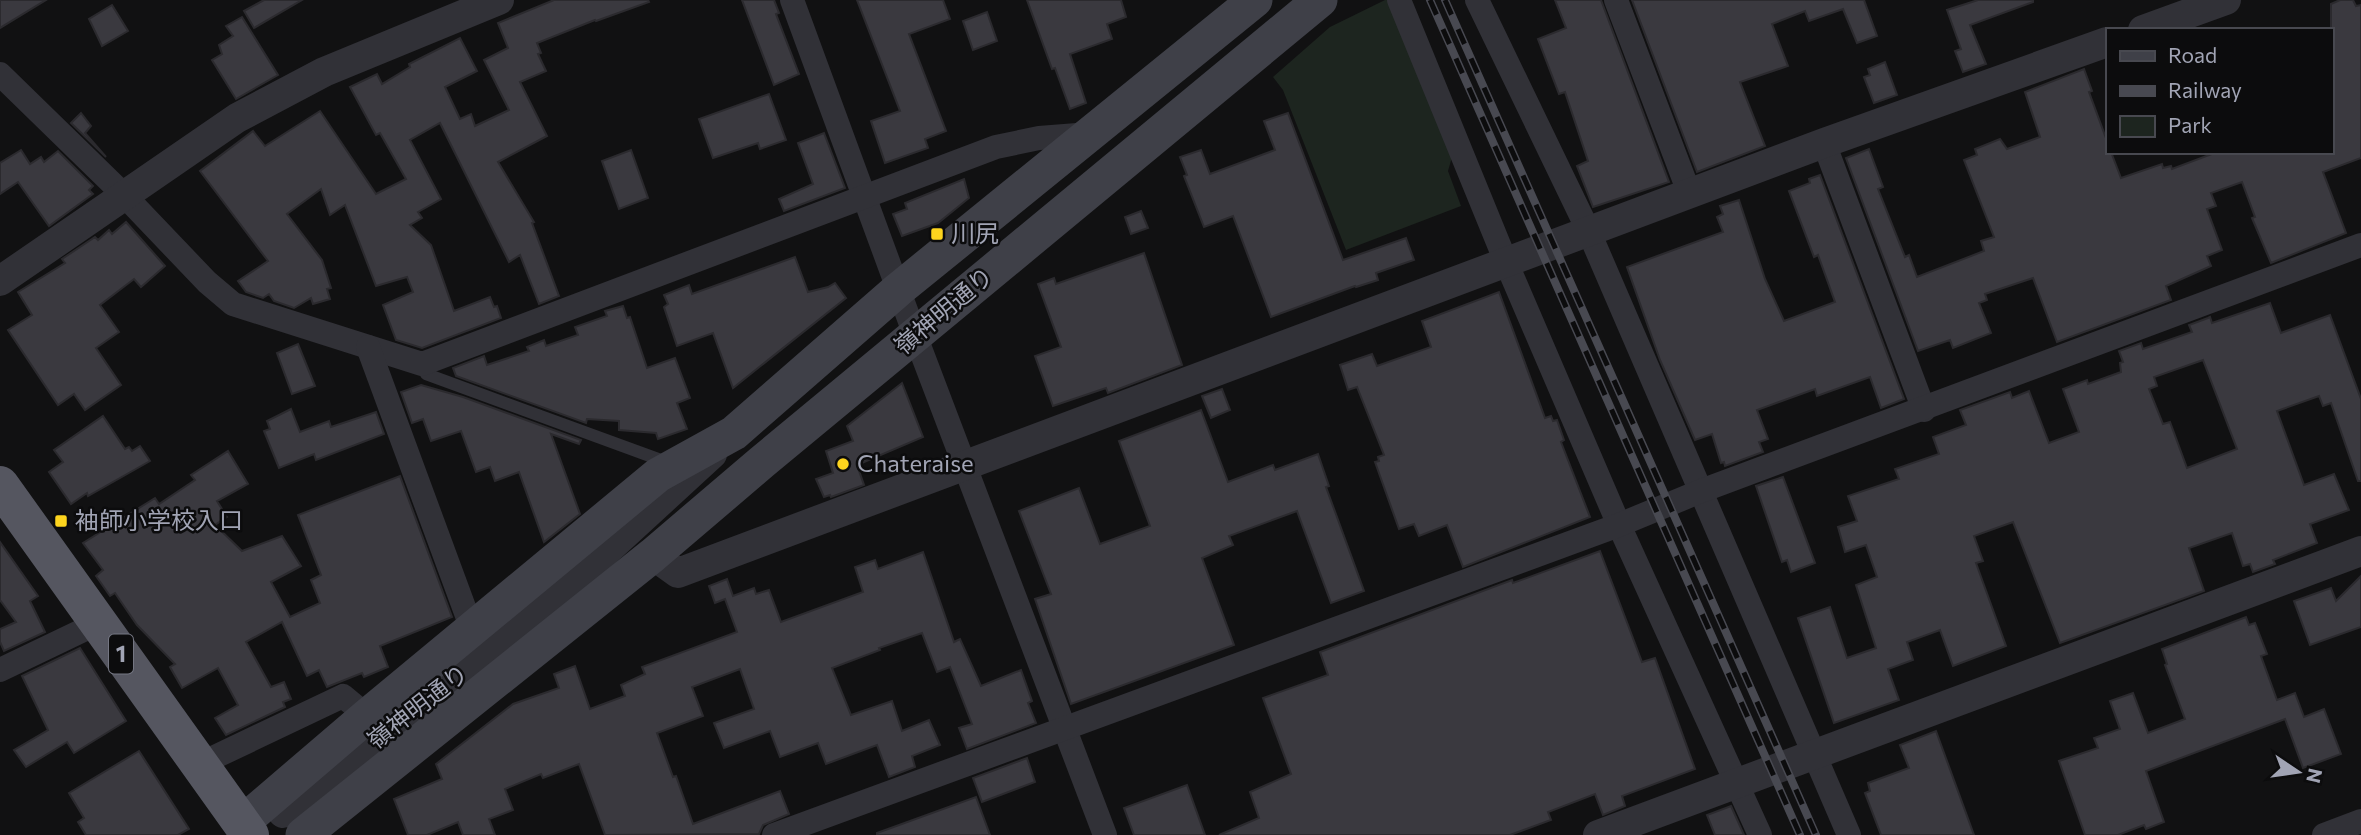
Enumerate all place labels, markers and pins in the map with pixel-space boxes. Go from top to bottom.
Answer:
place label: 川尻 [951,218,999,247]
marker: 川尻 [929,226,945,242]
place label: Chateraise [857,448,974,477]
marker: Chateraise [835,456,851,472]
place label: 袖師小学校入口 [75,505,243,534]
marker: 袖師小学校入口 [53,513,69,529]

